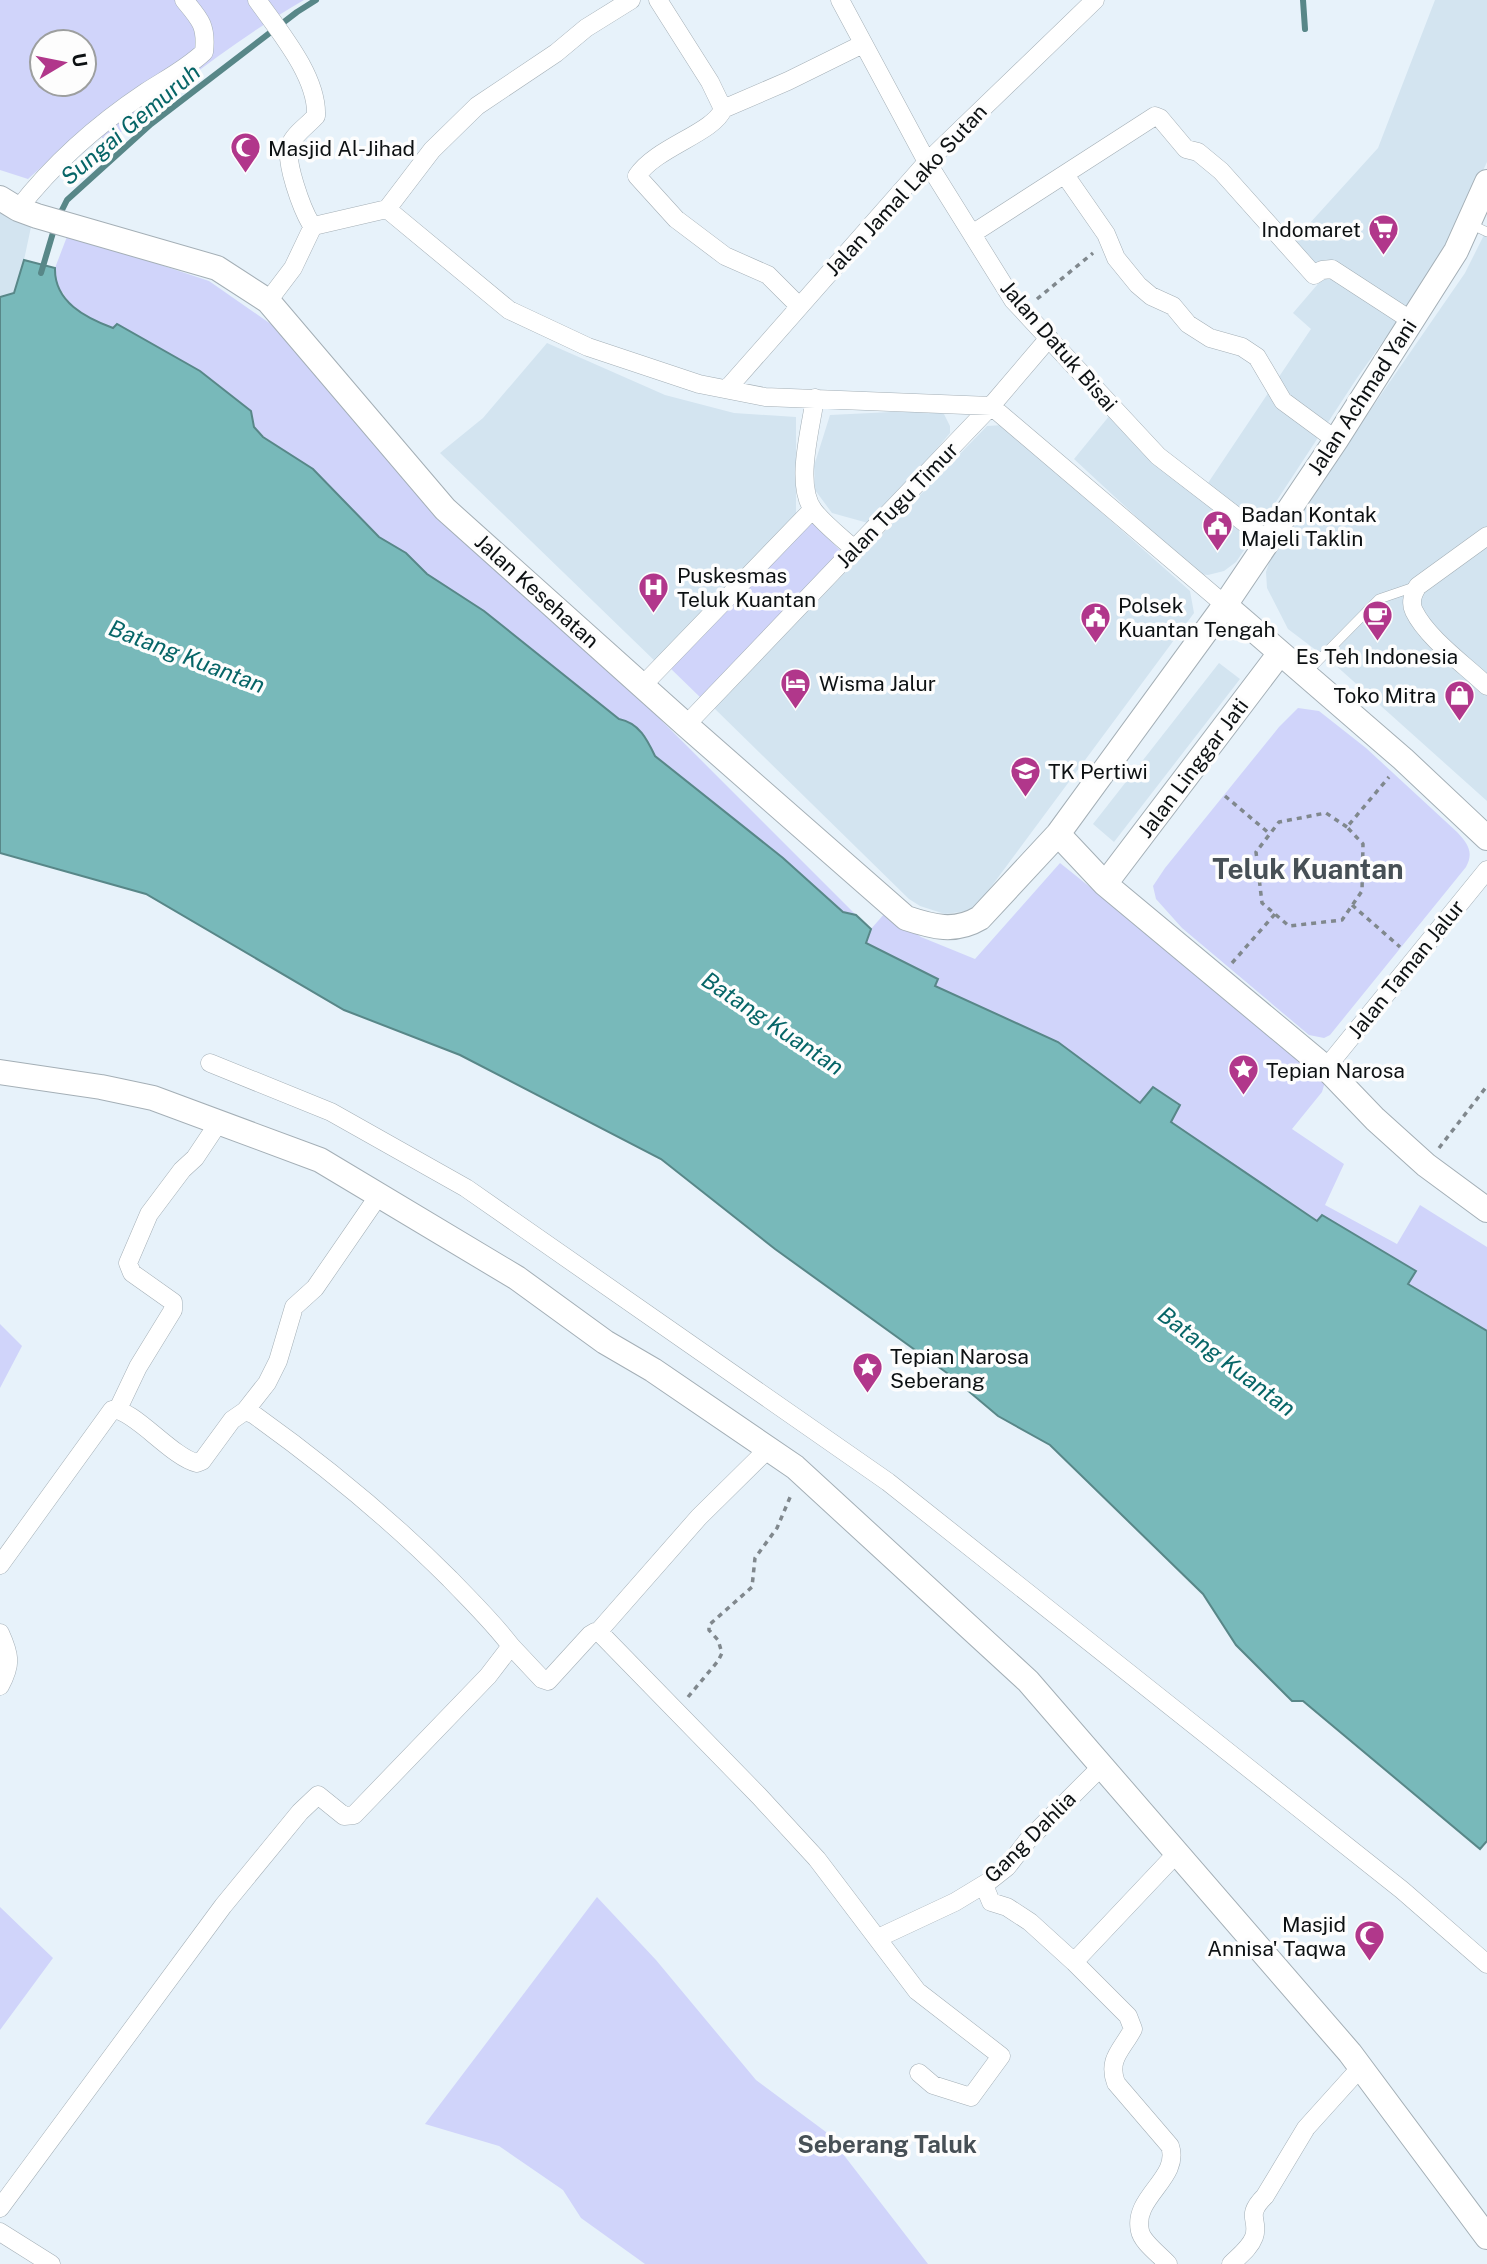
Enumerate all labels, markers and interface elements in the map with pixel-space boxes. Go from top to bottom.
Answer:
north arrow [28,28,98,98]
text: U [68,51,92,69]
water label: Sungai Gemuruh [55,58,205,190]
street label: Jalan Jamal Lako Sutan [820,99,992,281]
mosque icon: Masjid Al-Jihad [228,131,262,175]
place label: Masjid Al-Jihad [268,136,415,161]
supermarket icon: Indomaret [1367,212,1401,256]
place label: Indomaret [1261,217,1361,242]
street label: Jalan Datuk Bisai [996,276,1122,416]
street label: Jalan Achmad Yani [1302,314,1422,480]
street label: Jalan Tugu Timur [831,437,963,573]
place label: Badan Kontak Majeli Taklin [1241,502,1377,551]
public building icon: Badan Kontak Majeli Taklin [1201,509,1235,553]
street label: Jalan Kesehatan [470,529,604,653]
place label: Puskesmas Teluk Kuantan [677,563,816,612]
hospital icon: Puskesmas Teluk Kuantan [637,570,671,614]
place label: Polsek Kuantan Tengah [1118,593,1276,642]
cafe icon: Es Teh Indonesia [1360,599,1394,643]
public building icon: Polsek Kuantan Tengah [1078,600,1112,644]
water label: Batang Kuantan [105,614,269,698]
place label: Es Teh Indonesia [1296,644,1458,669]
hotel icon: Wisma Jalur [779,666,813,710]
place label: Wisma Jalur [819,671,936,696]
shop icon: Toko Mitra [1442,678,1476,722]
place label: Toko Mitra [1334,683,1436,708]
street label: Jalan Linggar Jati [1133,694,1253,842]
school or university icon: TK Pertiwi [1008,754,1042,798]
place label: TK Pertiwi [1048,759,1148,784]
district label: Teluk Kuantan [1212,852,1404,885]
street label: Jalan Taman Jalur [1342,895,1470,1043]
water label: Batang Kuantan [697,966,849,1080]
place icon: Tepian Narosa [1226,1053,1260,1097]
place label: Tepian Narosa [1266,1058,1405,1083]
water label: Batang Kuantan [1153,1301,1301,1421]
place label: Tepian Narosa Seberang [890,1344,1029,1393]
place icon: Tepian Narosa Seberang [850,1351,884,1395]
street label: Gang Dahlia [979,1786,1081,1888]
place label: Masjid Annisa' Taqwa [1207,1912,1346,1961]
mosque icon: Masjid Annisa' Taqwa [1352,1919,1386,1963]
district label: Seberang Taluk [797,2130,977,2158]

